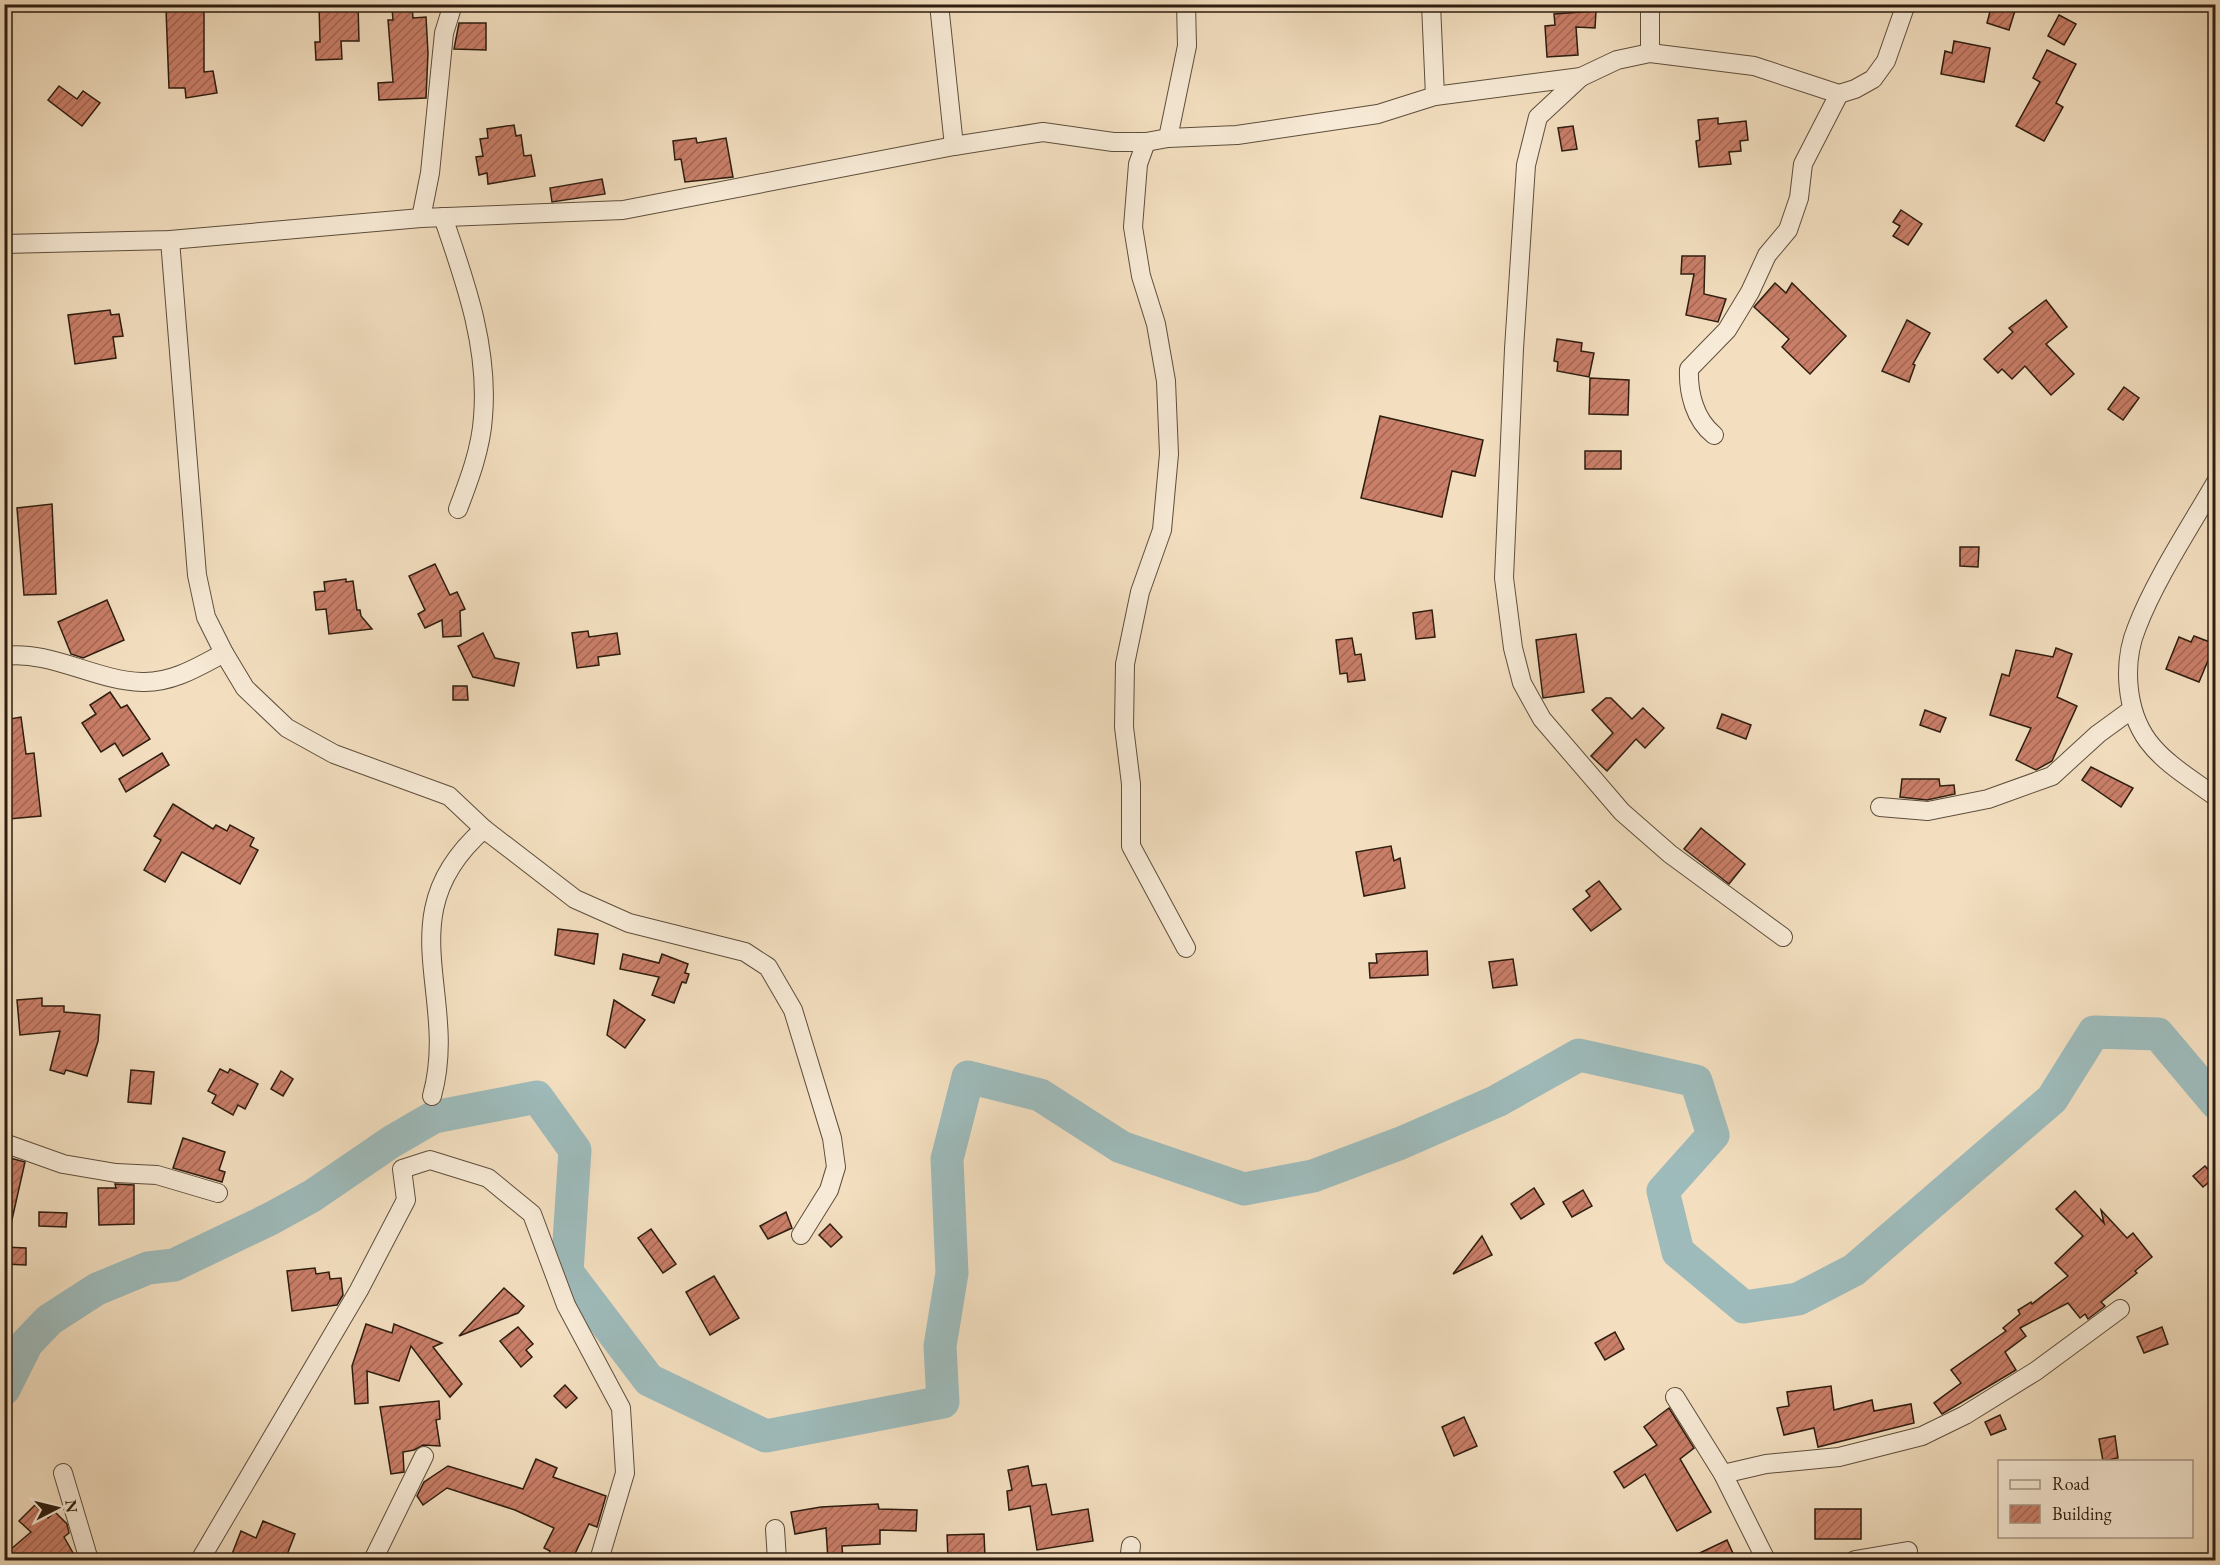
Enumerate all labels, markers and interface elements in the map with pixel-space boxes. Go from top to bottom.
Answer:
legend [1998,1460,2193,1538]
text: Road [2052,1472,2091,1495]
north arrow [27,1478,87,1538]
text: N [60,1499,83,1514]
text: Building [2052,1502,2112,1525]

